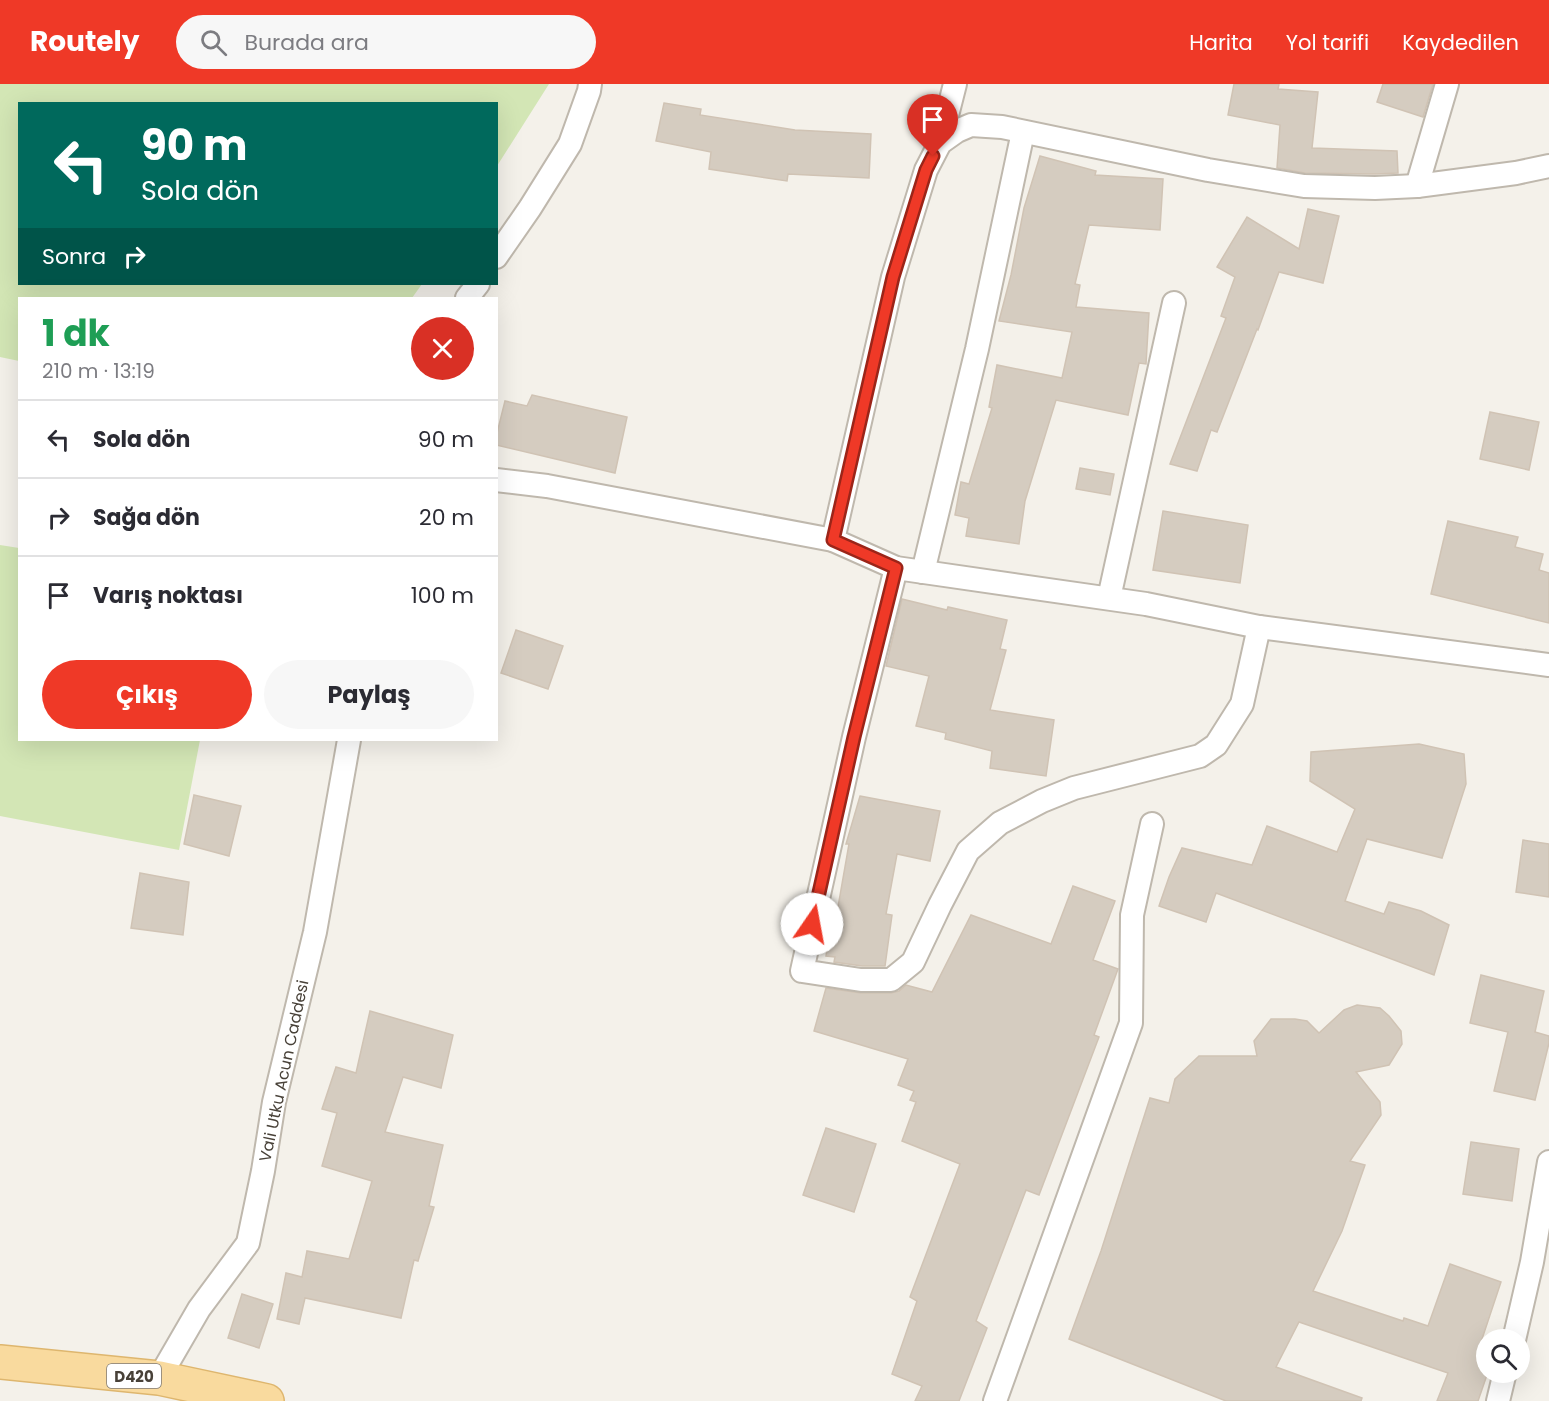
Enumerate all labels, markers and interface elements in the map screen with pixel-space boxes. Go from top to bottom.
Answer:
search box [176,15,596,69]
text: Routely [30,22,140,61]
icon: search [197,26,230,59]
text: Burada ara [245,27,369,58]
text: Harita [1189,28,1253,57]
text: Yol tarifi [1286,28,1369,57]
text: Kaydedilen [1402,28,1519,57]
pin [907,94,958,156]
icon: arrive [916,103,949,136]
text: 90 m [141,116,248,175]
icon: left [42,126,120,204]
text: Sola dön [141,172,259,209]
icon: right [118,240,151,273]
text: Sonra [42,241,106,272]
text: 1 dk [42,308,110,359]
button: close [411,317,474,380]
text: 210 m · 13:19 [42,357,155,385]
icon: left [42,423,75,456]
text: Sola dön [93,424,190,455]
text: 90 m [418,424,474,455]
icon: right [42,501,75,534]
text: Sağa dön [93,502,200,533]
text: 20 m [419,502,474,533]
icon: arrive [42,579,75,612]
text: Varış noktası [93,580,243,611]
text: 100 m [411,580,474,611]
button: Çıkış [42,660,252,729]
button: Paylaş [264,660,474,729]
position arrow [780,892,844,956]
street label: Vali Utku Acun Caddesi [253,978,315,1164]
map controls [1476,1329,1530,1383]
button: search [1476,1329,1530,1383]
road number: D420 [107,1364,161,1388]

